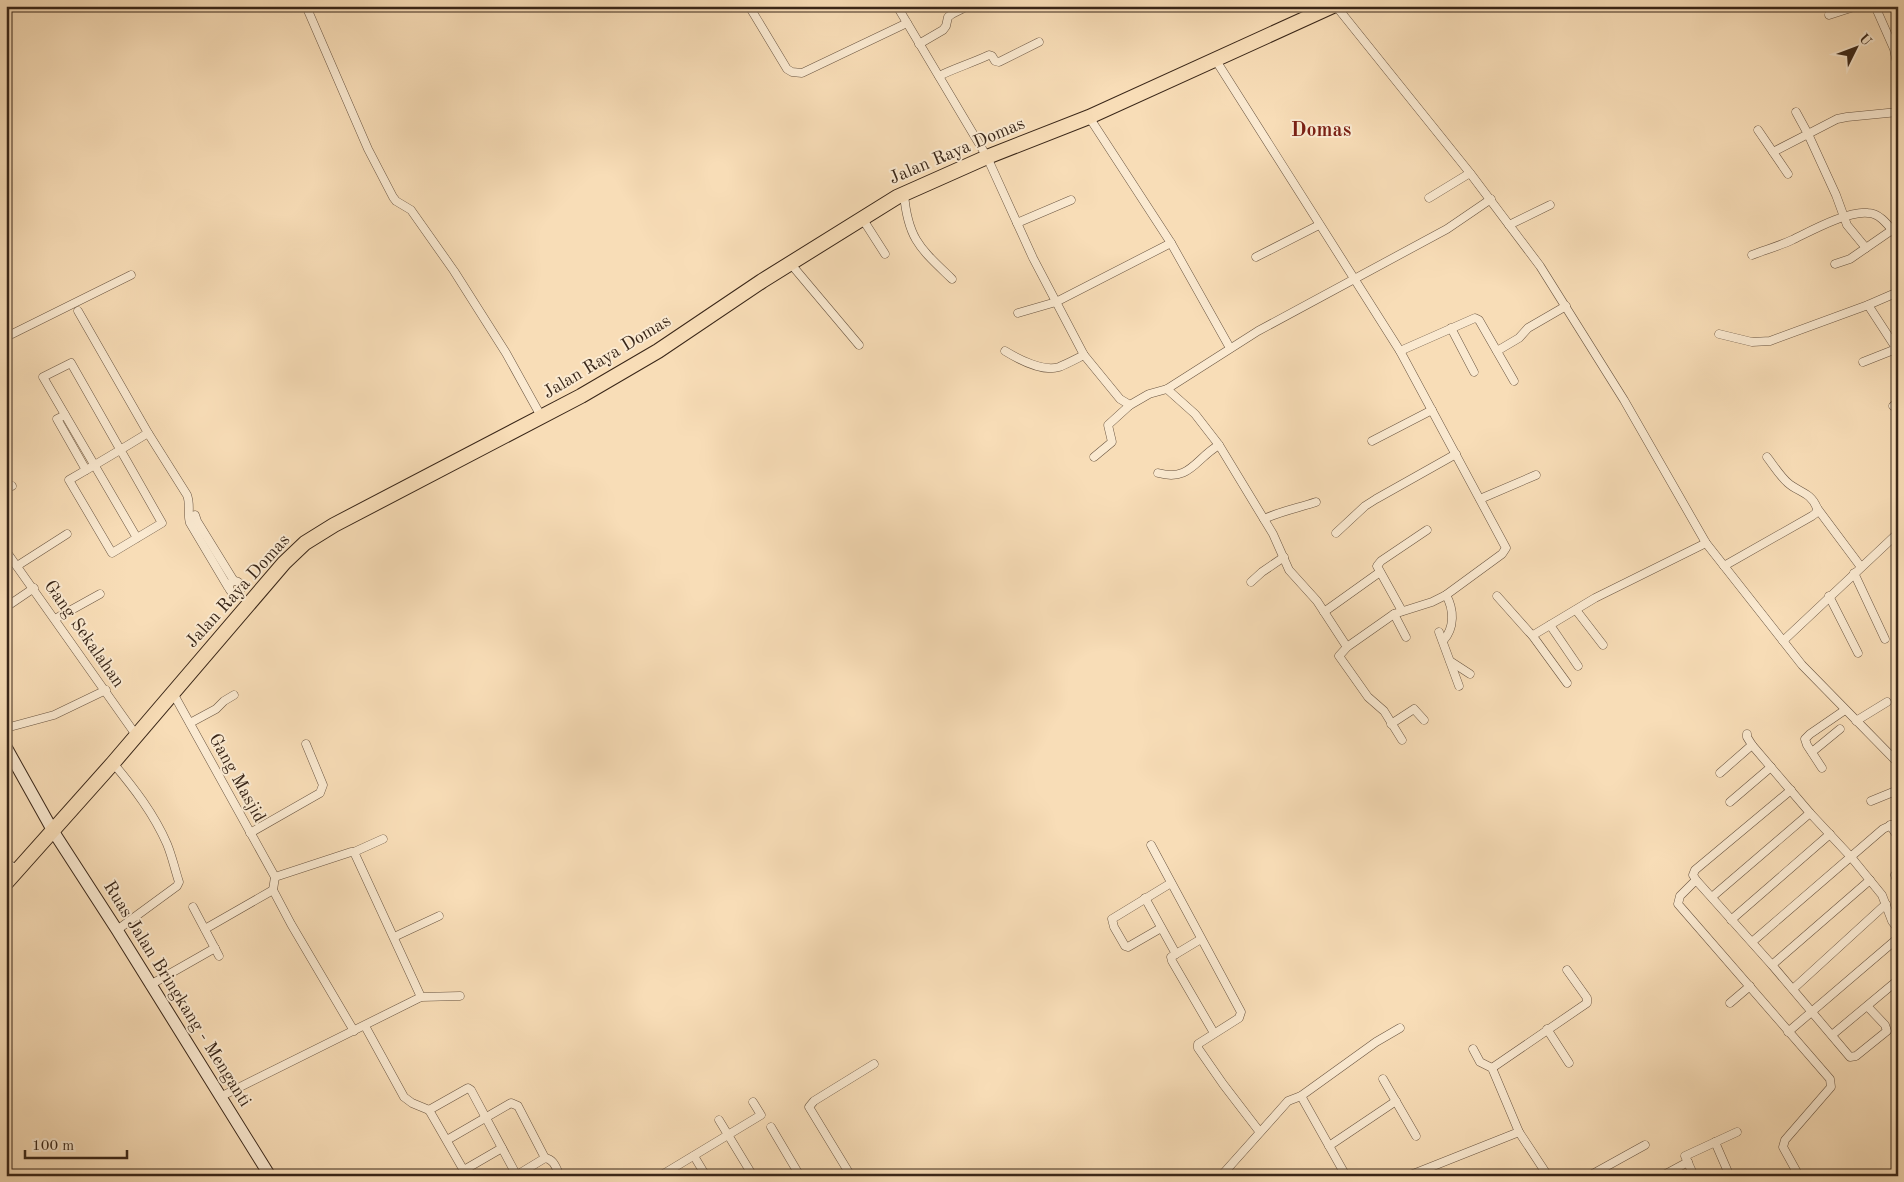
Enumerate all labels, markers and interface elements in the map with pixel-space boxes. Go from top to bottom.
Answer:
north arrow [1832,22,1882,72]
text: U [1856,31,1874,49]
street label: Jalan Raya Domas [887,114,1028,188]
district label: Domas [1291,121,1351,141]
street label: Jalan Raya Domas [540,312,674,402]
street label: Jalan Raya Domas [183,531,293,651]
street label: Gang Sekalahan [40,577,128,691]
street label: Gang Masjid [205,731,269,825]
street label: Ruas Jalan Bringkang - Menganti [100,878,254,1110]
scale bar [25,1127,128,1159]
text: 100 m [32,1139,74,1154]

